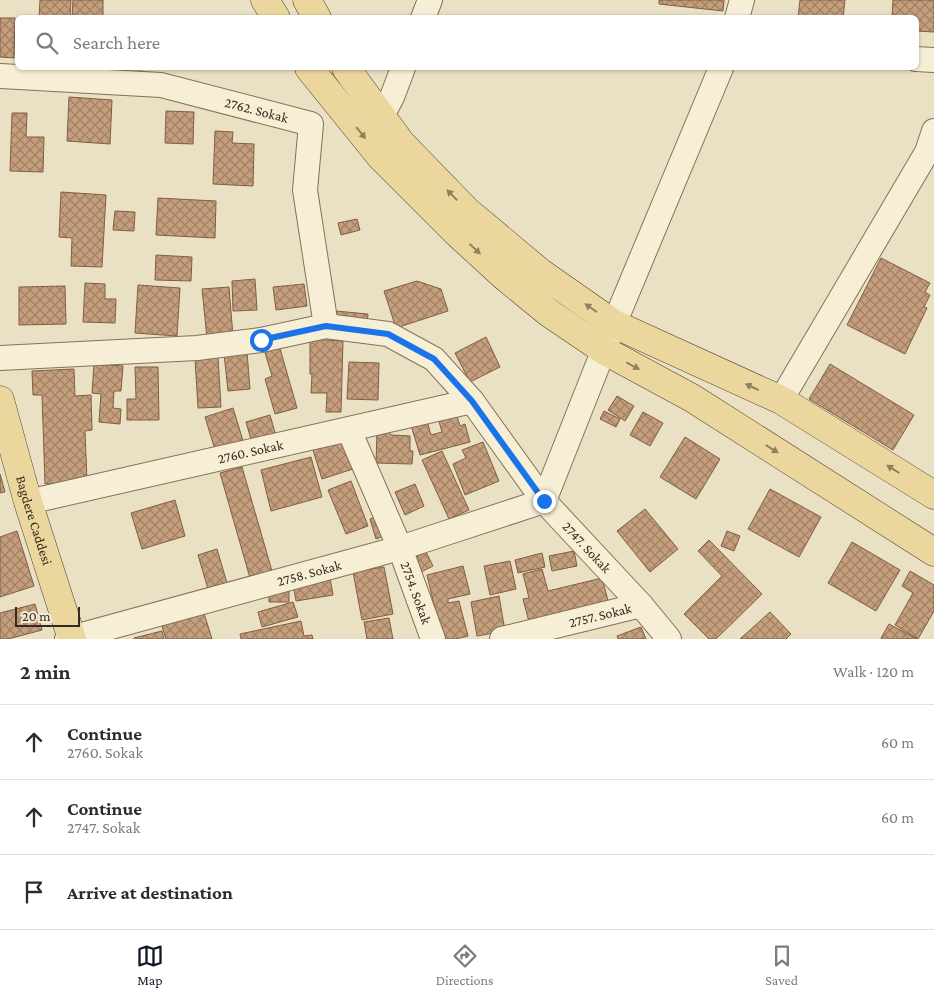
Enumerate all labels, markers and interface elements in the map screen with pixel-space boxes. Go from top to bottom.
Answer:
search box [15,15,919,70]
icon: search [33,29,61,57]
text: Search here [73,32,160,53]
street label: 2762. Sokak [223,94,291,126]
one-way arrow [356,126,367,139]
one-way arrow [446,189,458,201]
one-way arrow [468,243,480,255]
one-way arrow [584,303,598,313]
route start [250,329,273,352]
one-way arrow [626,362,640,370]
one-way arrow [745,383,759,391]
street label: 2760. Sokak [216,436,285,467]
one-way arrow [766,445,779,454]
one-way arrow [886,465,899,474]
street label: Bagdere Caddesi [13,474,56,567]
route end [533,490,556,513]
street label: 2747. Sokak [559,518,615,576]
street label: 2758. Sokak [275,556,343,589]
street label: 2754. Sokak [397,559,435,627]
street label: 2757. Sokak [567,600,633,630]
scale bar [15,604,80,627]
text: 20 m [22,608,50,624]
text: 2 min [20,660,71,684]
text: Walk · 120 m [833,663,914,680]
text: Continue [67,723,142,744]
icon: ahead [20,728,48,756]
text: 60 m [881,734,914,751]
text: 2760. Sokak [67,744,143,761]
text: Continue [67,798,142,819]
icon: ahead [20,803,48,831]
text: 60 m [881,809,914,826]
text: 2747. Sokak [67,819,140,836]
icon: arrive [20,878,48,906]
text: Arrive at destination [67,882,233,903]
tab: Map [136,942,164,988]
tab: Directions [436,942,494,988]
tab: Saved [765,942,798,988]

